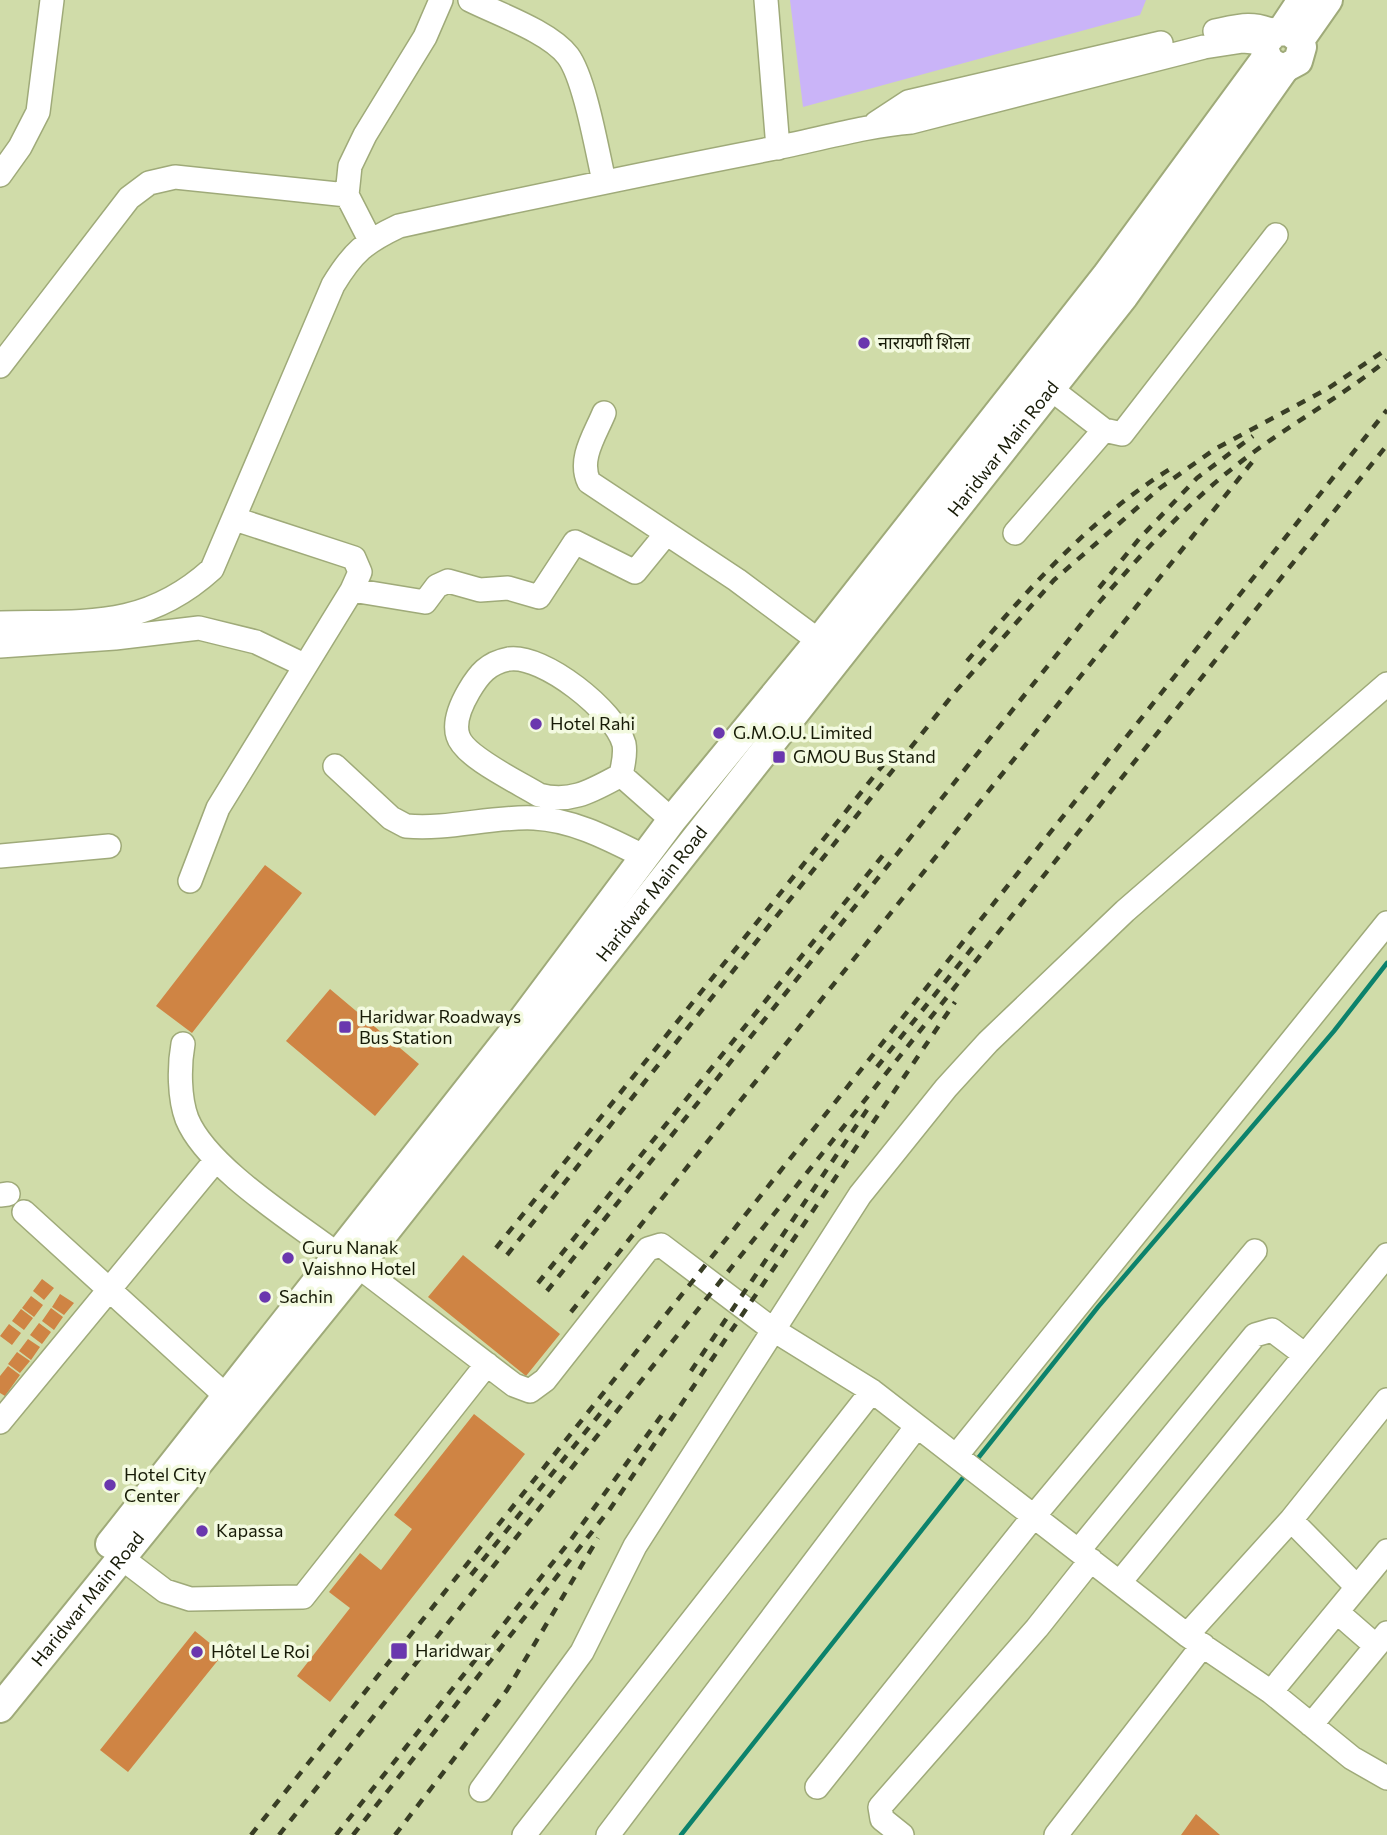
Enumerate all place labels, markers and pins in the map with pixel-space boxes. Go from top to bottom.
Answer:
place label: नारायणी शिला [878,331,970,353]
marker: नारायणी शिला [856,335,872,351]
place label: Hotel Rahi [550,712,635,734]
marker: Hotel Rahi [528,716,544,732]
place label: G.M.O.U. Limited [733,721,872,743]
marker: G.M.O.U. Limited [711,725,727,741]
place label: GMOU Bus Stand [793,745,936,767]
marker: GMOU Bus Stand [771,749,787,765]
place label: Haridwar Roadways Bus Station [359,1005,521,1048]
marker: Haridwar Roadways Bus Station [337,1019,353,1035]
place label: Guru Nanak Vaishno Hotel [302,1236,416,1279]
marker: Guru Nanak Vaishno Hotel [280,1250,296,1266]
place label: Sachin [279,1285,333,1307]
marker: Sachin [257,1289,273,1305]
place label: Hotel City Center [124,1463,207,1506]
marker: Hotel City Center [102,1477,118,1493]
place label: Kapassa [216,1519,283,1541]
marker: Kapassa [194,1523,210,1539]
place label: Haridwar [415,1639,491,1661]
place label: Hôtel Le Roi [211,1640,310,1662]
marker: Haridwar [389,1641,409,1661]
marker: Hôtel Le Roi [189,1644,205,1660]

